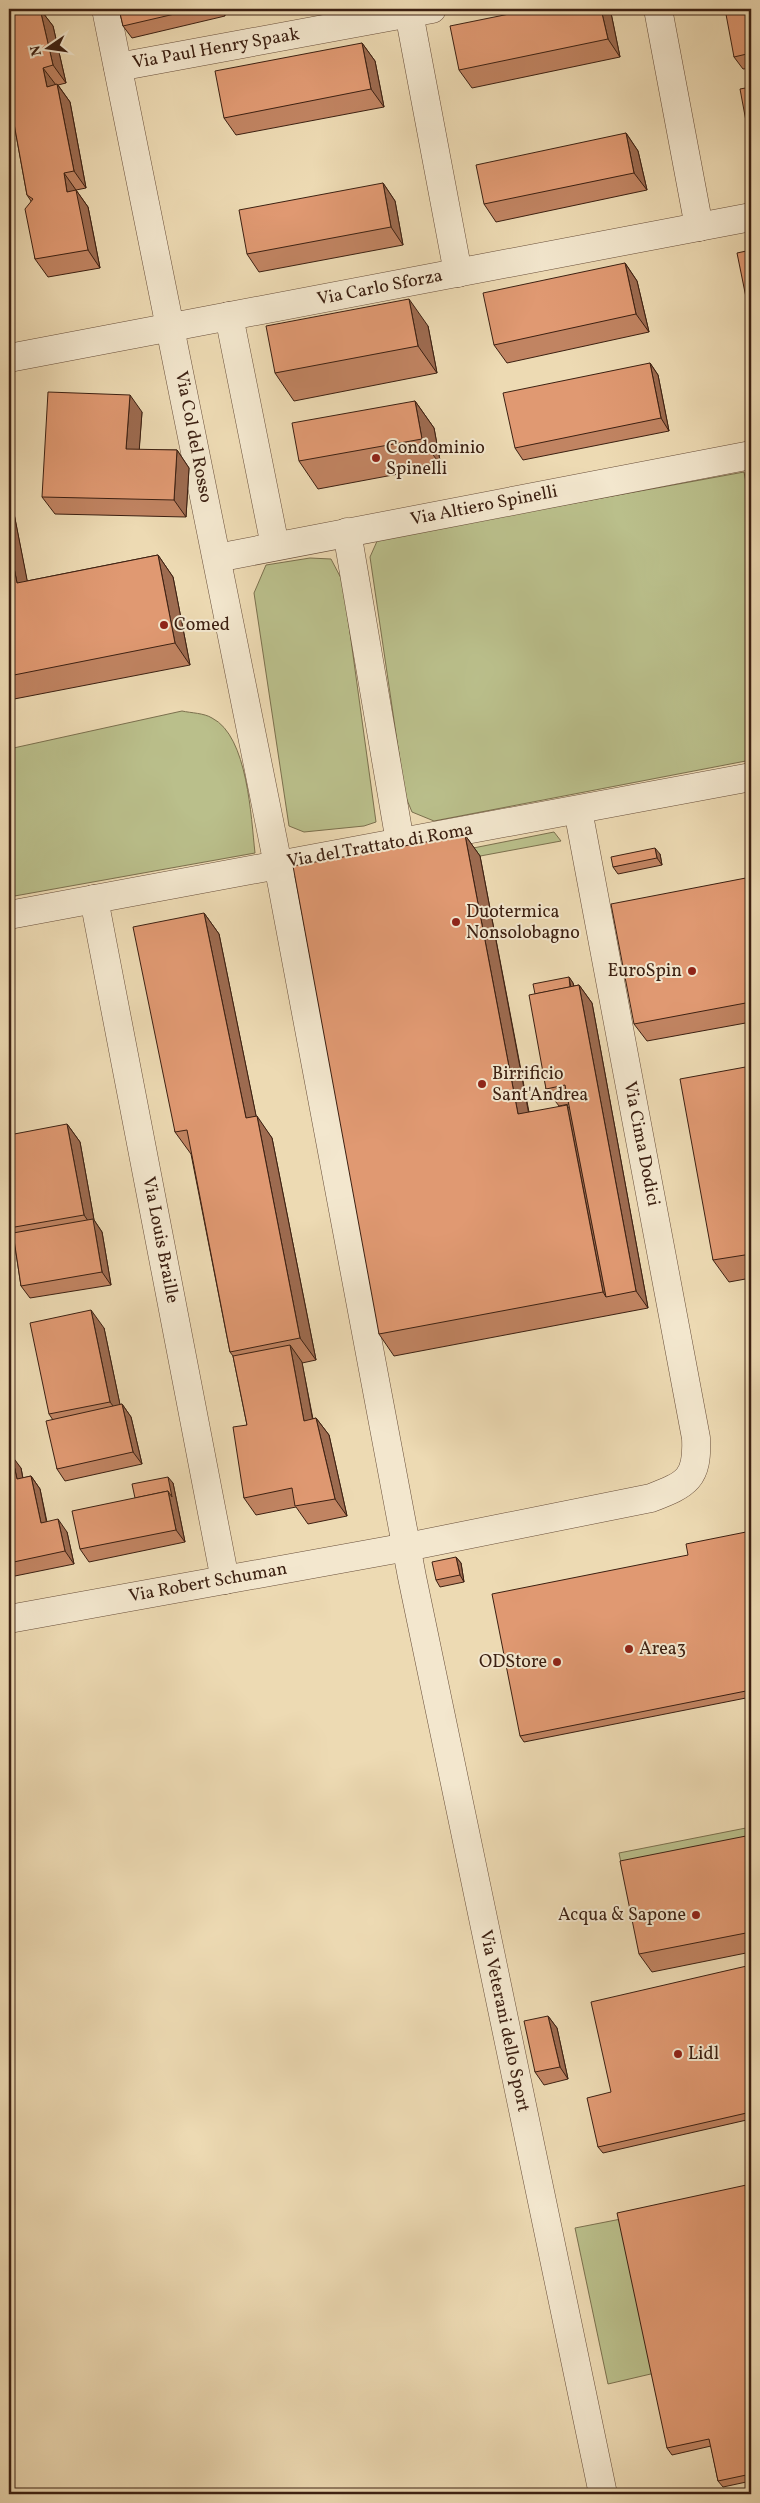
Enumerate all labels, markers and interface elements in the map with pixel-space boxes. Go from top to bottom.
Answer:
north arrow [22,22,72,72]
street label: Via Paul Henry Spaak [131,22,302,76]
text: N [26,43,47,58]
street label: Via Carlo Sforza [315,264,445,312]
street label: Via Col del Rosso [168,369,218,505]
place label: Condominio Spinelli [386,436,485,482]
marker: Condominio Spinelli [370,452,382,464]
street label: Via Altiero Spinelli [408,479,560,533]
place label: Comed [174,613,230,638]
marker: Comed [158,619,170,631]
street label: Via del Trattato di Roma [285,817,475,875]
place label: Duotermica Nonsolobagno [466,900,580,946]
marker: Duotermica Nonsolobagno [450,916,462,928]
place label: EuroSpin [607,959,682,984]
marker: EuroSpin [686,965,698,977]
place label: Birrificio Sant'Andrea [492,1062,588,1108]
marker: Birrificio Sant'Andrea [476,1078,488,1090]
street label: Via Cima Dodici [617,1079,665,1209]
street label: Via Louis Braille [135,1175,185,1305]
street label: Via Robert Schuman [127,1557,290,1609]
place label: Area3 [639,1637,686,1662]
marker: Area3 [623,1643,635,1655]
place label: ODStore [479,1650,547,1675]
marker: ODStore [551,1656,563,1668]
place label: Acqua & Sapone [558,1903,686,1928]
marker: Acqua & Sapone [690,1909,702,1921]
street label: Via Veterani dello Sport [473,1928,535,2114]
place label: Lidl [688,2042,719,2067]
marker: Lidl [672,2048,684,2060]

